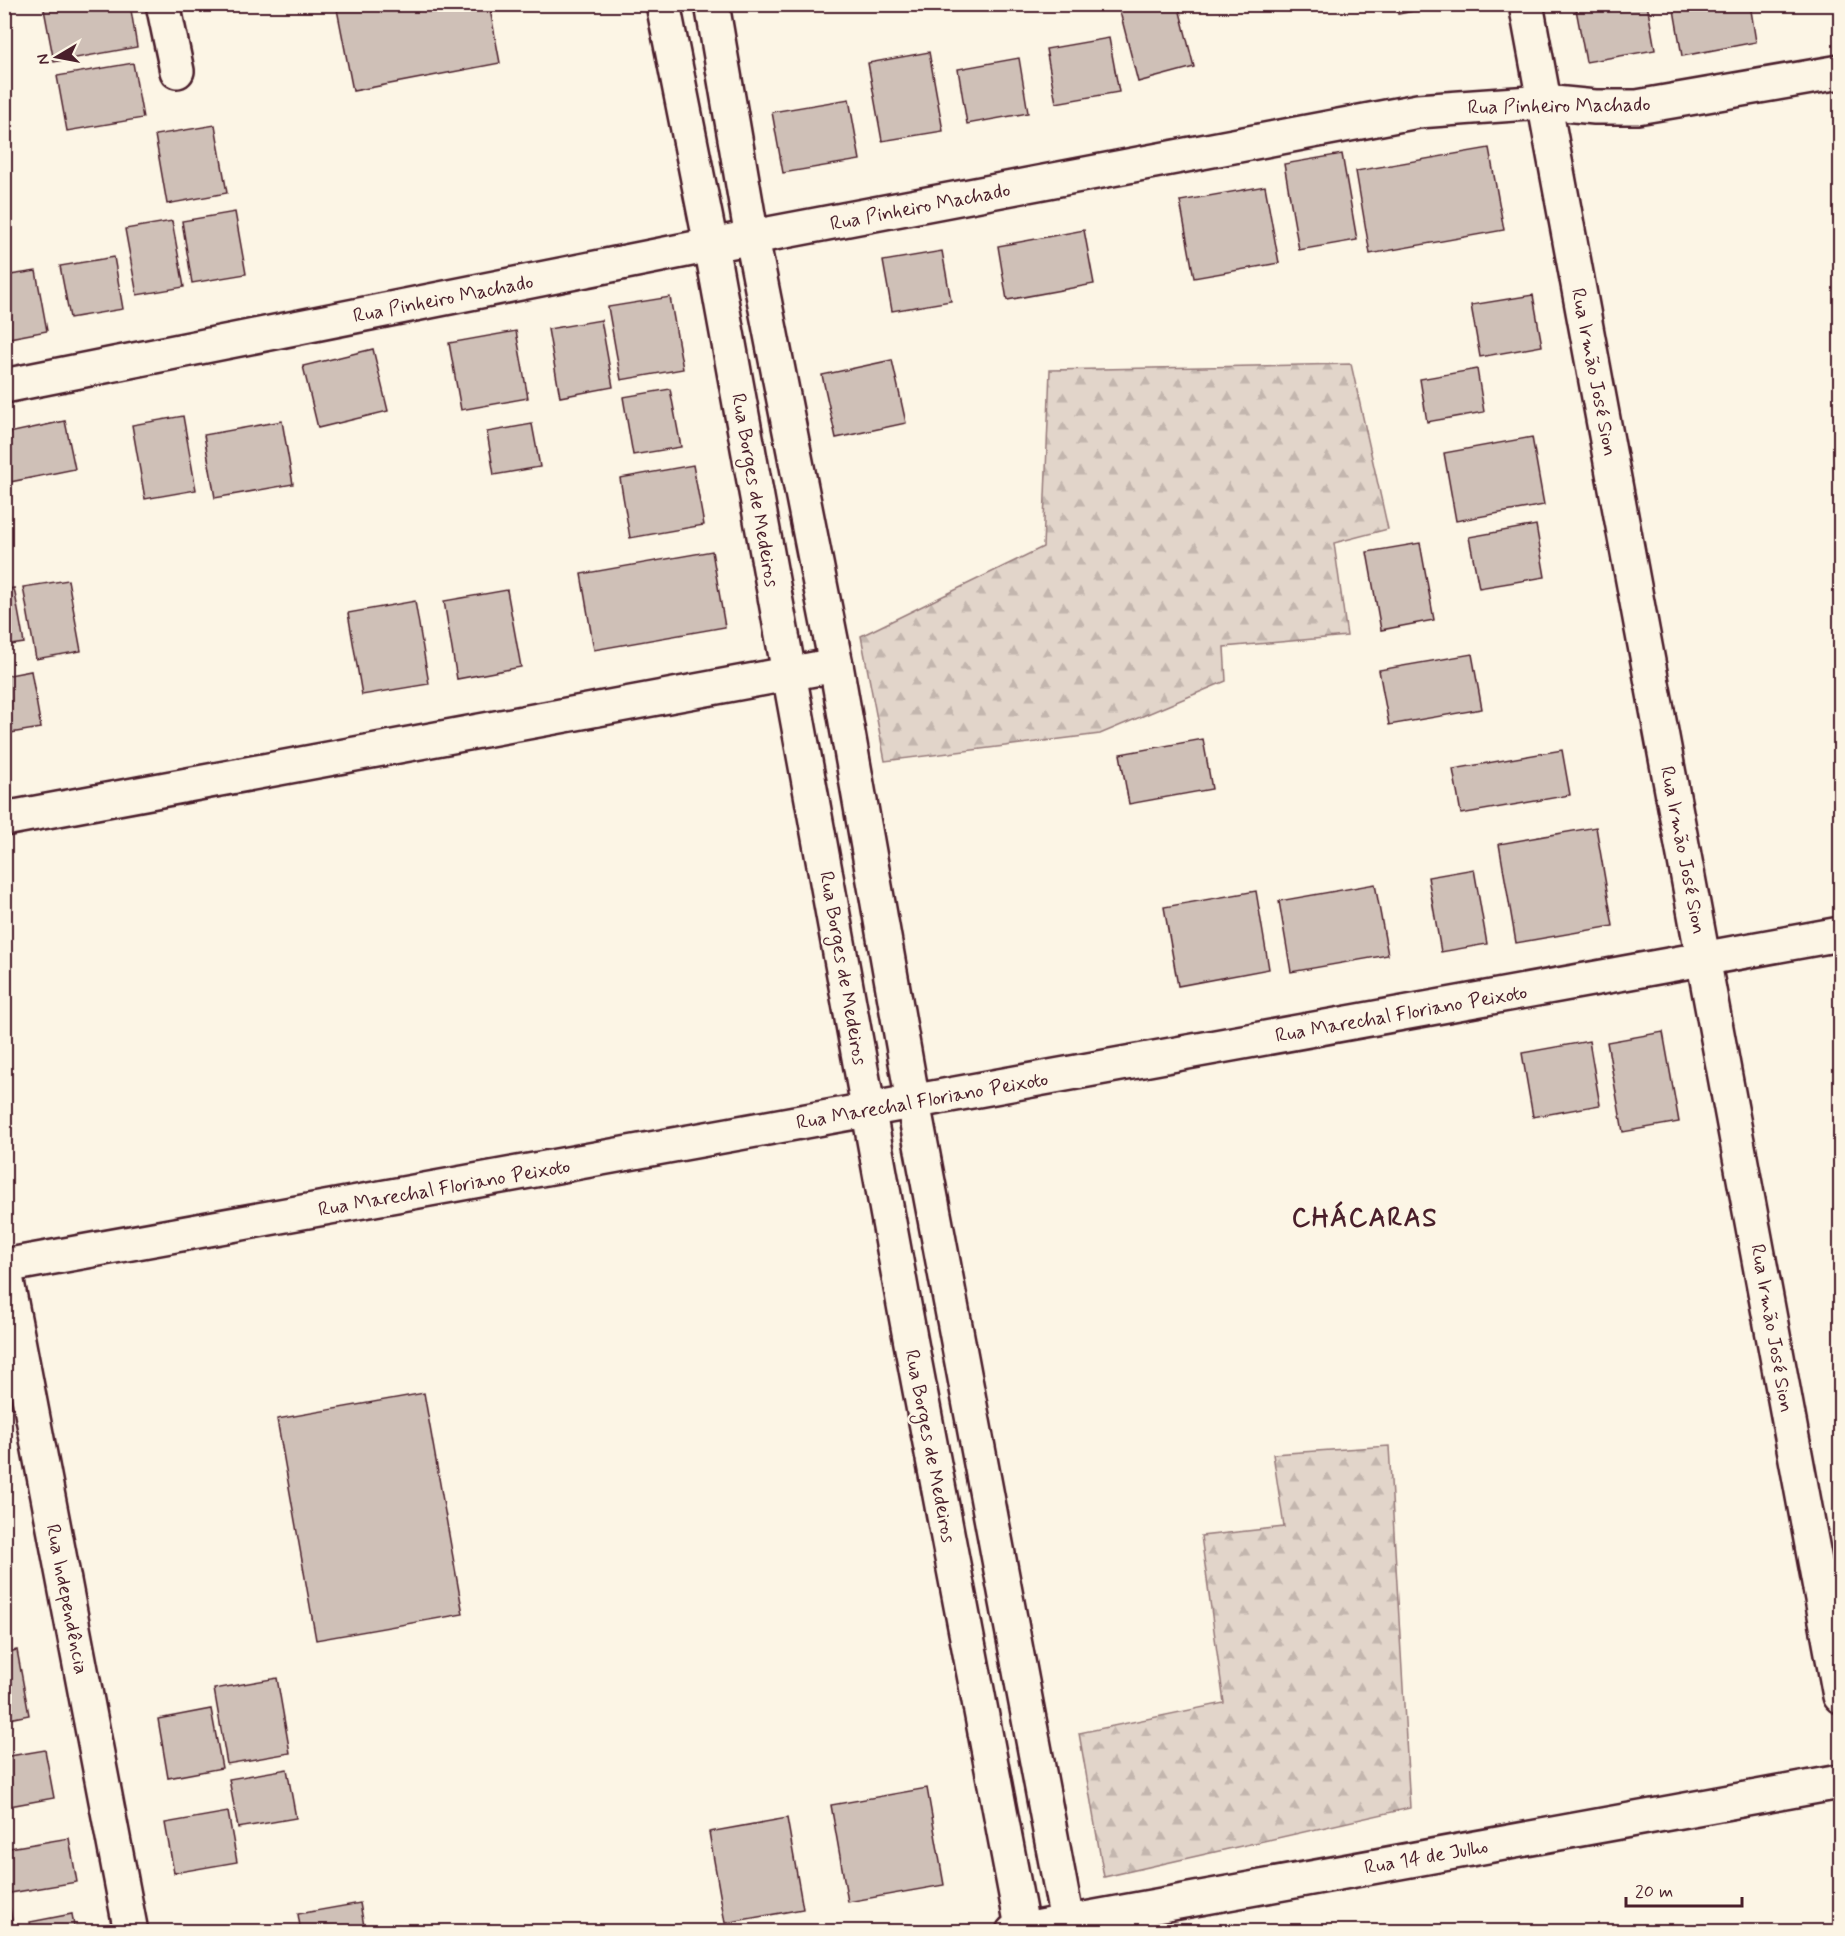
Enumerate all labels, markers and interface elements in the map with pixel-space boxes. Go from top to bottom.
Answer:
north arrow [27,27,87,87]
text: N [32,52,55,66]
street label: Rua Pinheiro Machado [1467,91,1651,122]
street label: Rua Pinheiro Machado [828,177,1013,238]
street label: Rua Pinheiro Machado [351,269,536,330]
street label: Rua Irmão José Sion [1564,286,1623,459]
street label: Rua Borges de Medeiros [723,391,785,590]
street label: Rua Irmão José Sion [1653,764,1712,937]
street label: Rua Borges de Medeiros [811,869,873,1068]
street label: Rua Marechal Floriano Peixoto [1273,979,1529,1050]
street label: Rua Marechal Floriano Peixoto [794,1066,1050,1137]
street label: Rua Marechal Floriano Peixoto [316,1153,572,1224]
district label: CHÁCARAS [1292,1200,1438,1236]
street label: Rua Irmão José Sion [1743,1242,1800,1415]
street label: Rua Borges de Medeiros [897,1347,962,1546]
street label: Rua Independência [39,1522,94,1677]
street label: Rua 14 de Julho [1362,1833,1490,1882]
scale bar [1626,1870,1742,1908]
text: 20 m [1635,1880,1673,1904]

